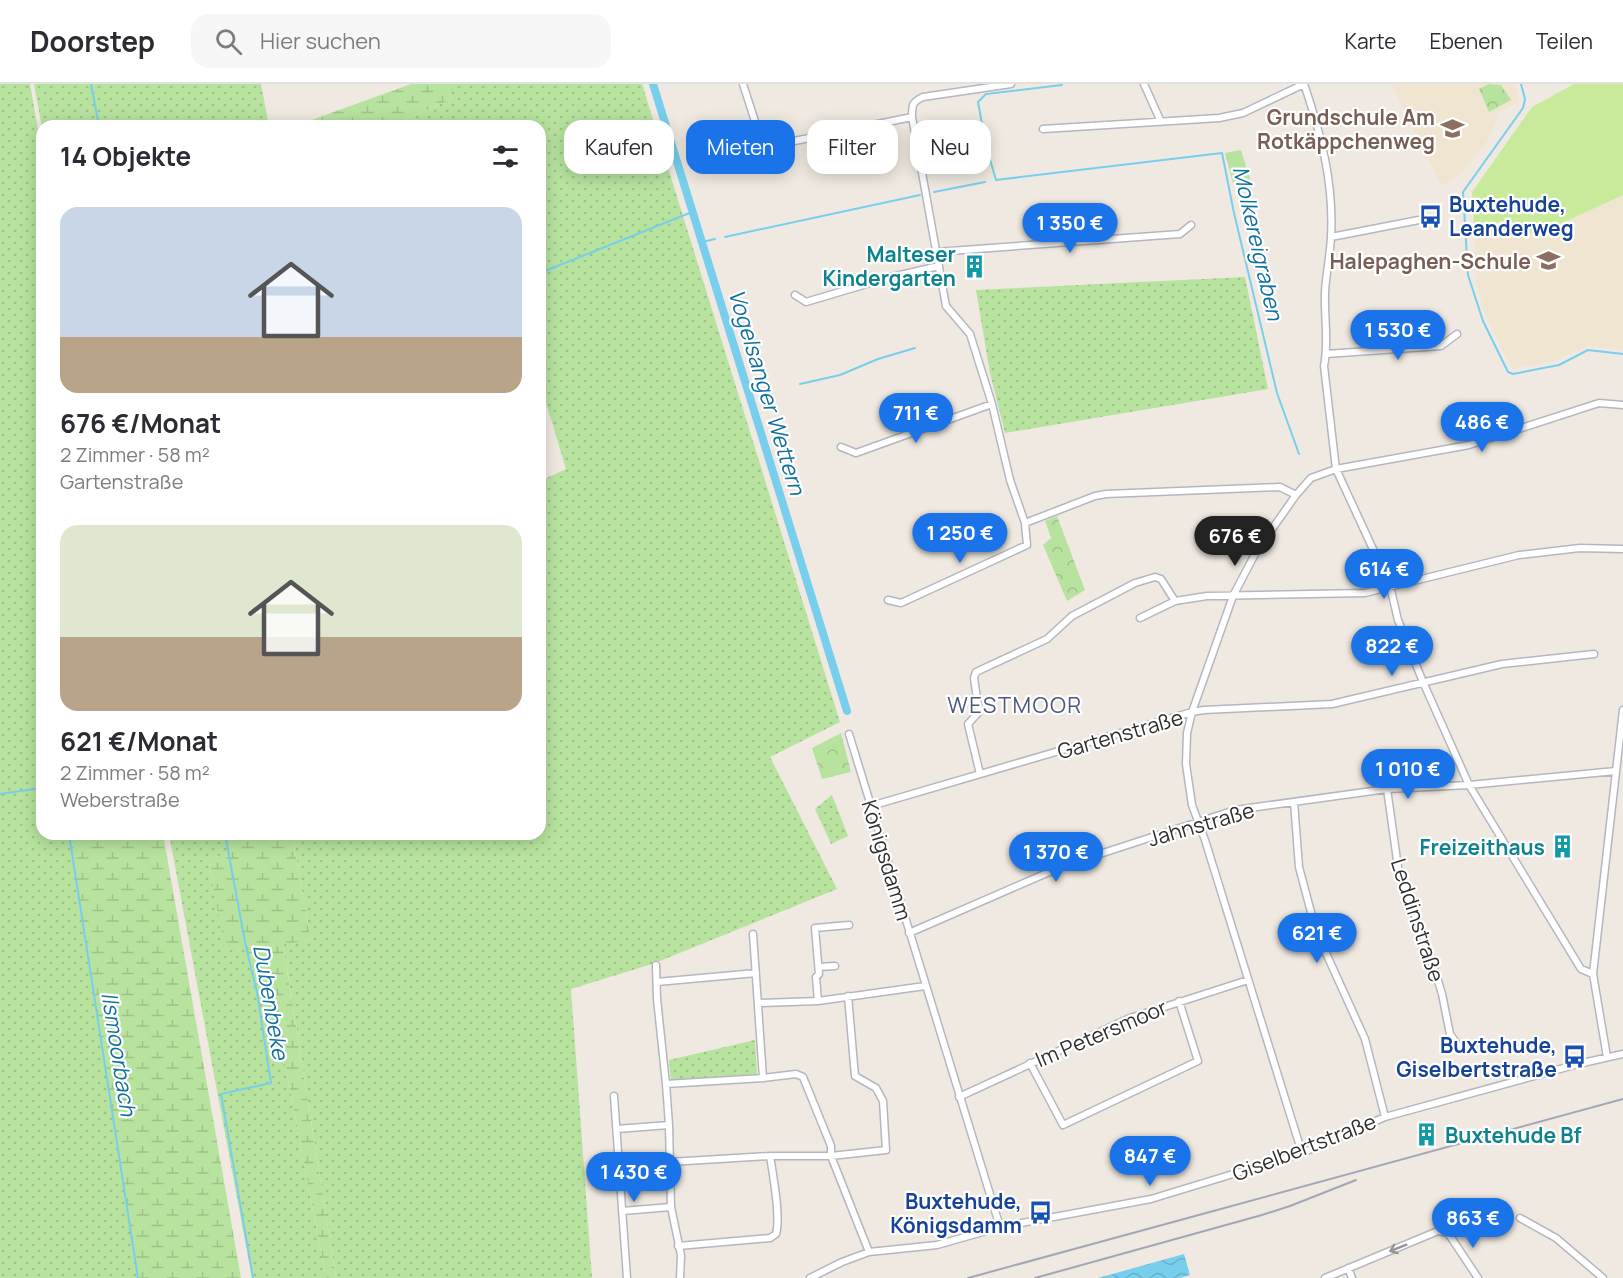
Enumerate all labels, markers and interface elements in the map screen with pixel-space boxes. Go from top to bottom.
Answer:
search box [191,14,611,68]
text: Doorstep [30,22,155,60]
icon: search [212,25,245,58]
text: Hier suchen [260,26,381,56]
text: Karte [1344,27,1396,55]
text: Ebenen [1429,27,1503,55]
text: Teilen [1536,27,1593,55]
place label: Grundschule Am Rotkäppchenweg [1257,103,1435,155]
school or university icon: Grundschule Am Rotkäppchenweg [1440,116,1466,142]
chip: Kaufen [564,120,674,174]
chip: Mieten [686,120,795,174]
chip: Filter [807,120,898,174]
chip: Neu [910,120,991,174]
text: 14 Objekte [60,138,191,174]
icon: filters [489,140,522,173]
water label: Molkereigraben [1226,163,1291,324]
place label: Buxtehude, Leanderweg [1449,190,1574,242]
pin: 1 350 € [1015,203,1125,254]
bus stop icon: Buxtehude, Leanderweg [1418,203,1444,229]
text: 1 350 € [1037,209,1103,236]
place label: Malteser Kindergarten [823,240,956,292]
icon: home [237,246,345,354]
place label: Halepaghen-Schule [1329,247,1531,275]
school or university icon: Halepaghen-Schule [1536,248,1562,274]
building icon: Malteser Kindergarten [961,253,987,279]
water label: Vogelsanger Wettern [721,286,813,499]
pin: 1 530 € [1343,310,1453,361]
text: 1 530 € [1365,316,1431,343]
pin: 711 € [874,393,958,444]
text: 711 € [893,399,939,426]
pin: 486 € [1440,402,1524,453]
text: 676 €/Monat [60,405,221,441]
text: 486 € [1455,408,1509,435]
text: 2 Zimmer · 58 m² [60,441,210,468]
text: Gartenstraße [60,468,183,495]
pin: 1 250 € [905,513,1015,564]
pin: 676 € [1193,516,1277,567]
text: 1 250 € [926,519,994,546]
text: 676 € [1208,522,1262,549]
pin: 614 € [1342,549,1426,600]
text: 614 € [1359,555,1409,582]
icon: home [237,564,345,672]
pin: 822 € [1350,626,1434,677]
text: 822 € [1365,632,1419,659]
district label: WESTMOOR [947,690,1083,720]
street label: Gartenstraße [1054,703,1186,765]
text: 621 €/Monat [60,723,218,759]
pin: 1 010 € [1353,749,1463,800]
text: 1 010 € [1375,755,1441,782]
text: 2 Zimmer · 58 m² [60,759,210,786]
text: Weberstraße [60,786,180,813]
street label: Jahnstraße [1145,795,1257,853]
street label: Königsdamm [855,796,919,924]
pin: 1 370 € [1001,832,1111,883]
place label: Freizeithaus [1420,833,1545,861]
building icon: Freizeithaus [1550,834,1576,860]
text: 1 370 € [1023,838,1089,865]
street label: Leddinstraße [1385,855,1451,985]
pin: 621 € [1275,913,1359,964]
text: 621 € [1292,919,1342,946]
water label: Dubenbeke [246,942,296,1063]
water label: Ilsmoorbach [94,990,144,1119]
street label: Im Petersmoor [1031,993,1171,1073]
place label: Buxtehude, Giselbertstraße [1396,1031,1557,1083]
bus stop icon: Buxtehude, Giselbertstraße [1562,1044,1588,1070]
street label: Giselbertstraße [1228,1107,1380,1187]
place label: Buxtehude Bf [1445,1121,1581,1149]
building icon: Buxtehude Bf [1414,1122,1440,1148]
pin: 847 € [1108,1136,1192,1187]
text: 847 € [1124,1142,1176,1169]
pin: 1 430 € [579,1152,689,1203]
text: 1 430 € [600,1158,668,1185]
place label: Buxtehude, Königsdamm [890,1187,1022,1239]
pin: 863 € [1431,1198,1515,1249]
bus stop icon: Buxtehude, Königsdamm [1027,1200,1053,1226]
text: 863 € [1446,1204,1500,1231]
one-way arrow [1389,1243,1407,1254]

